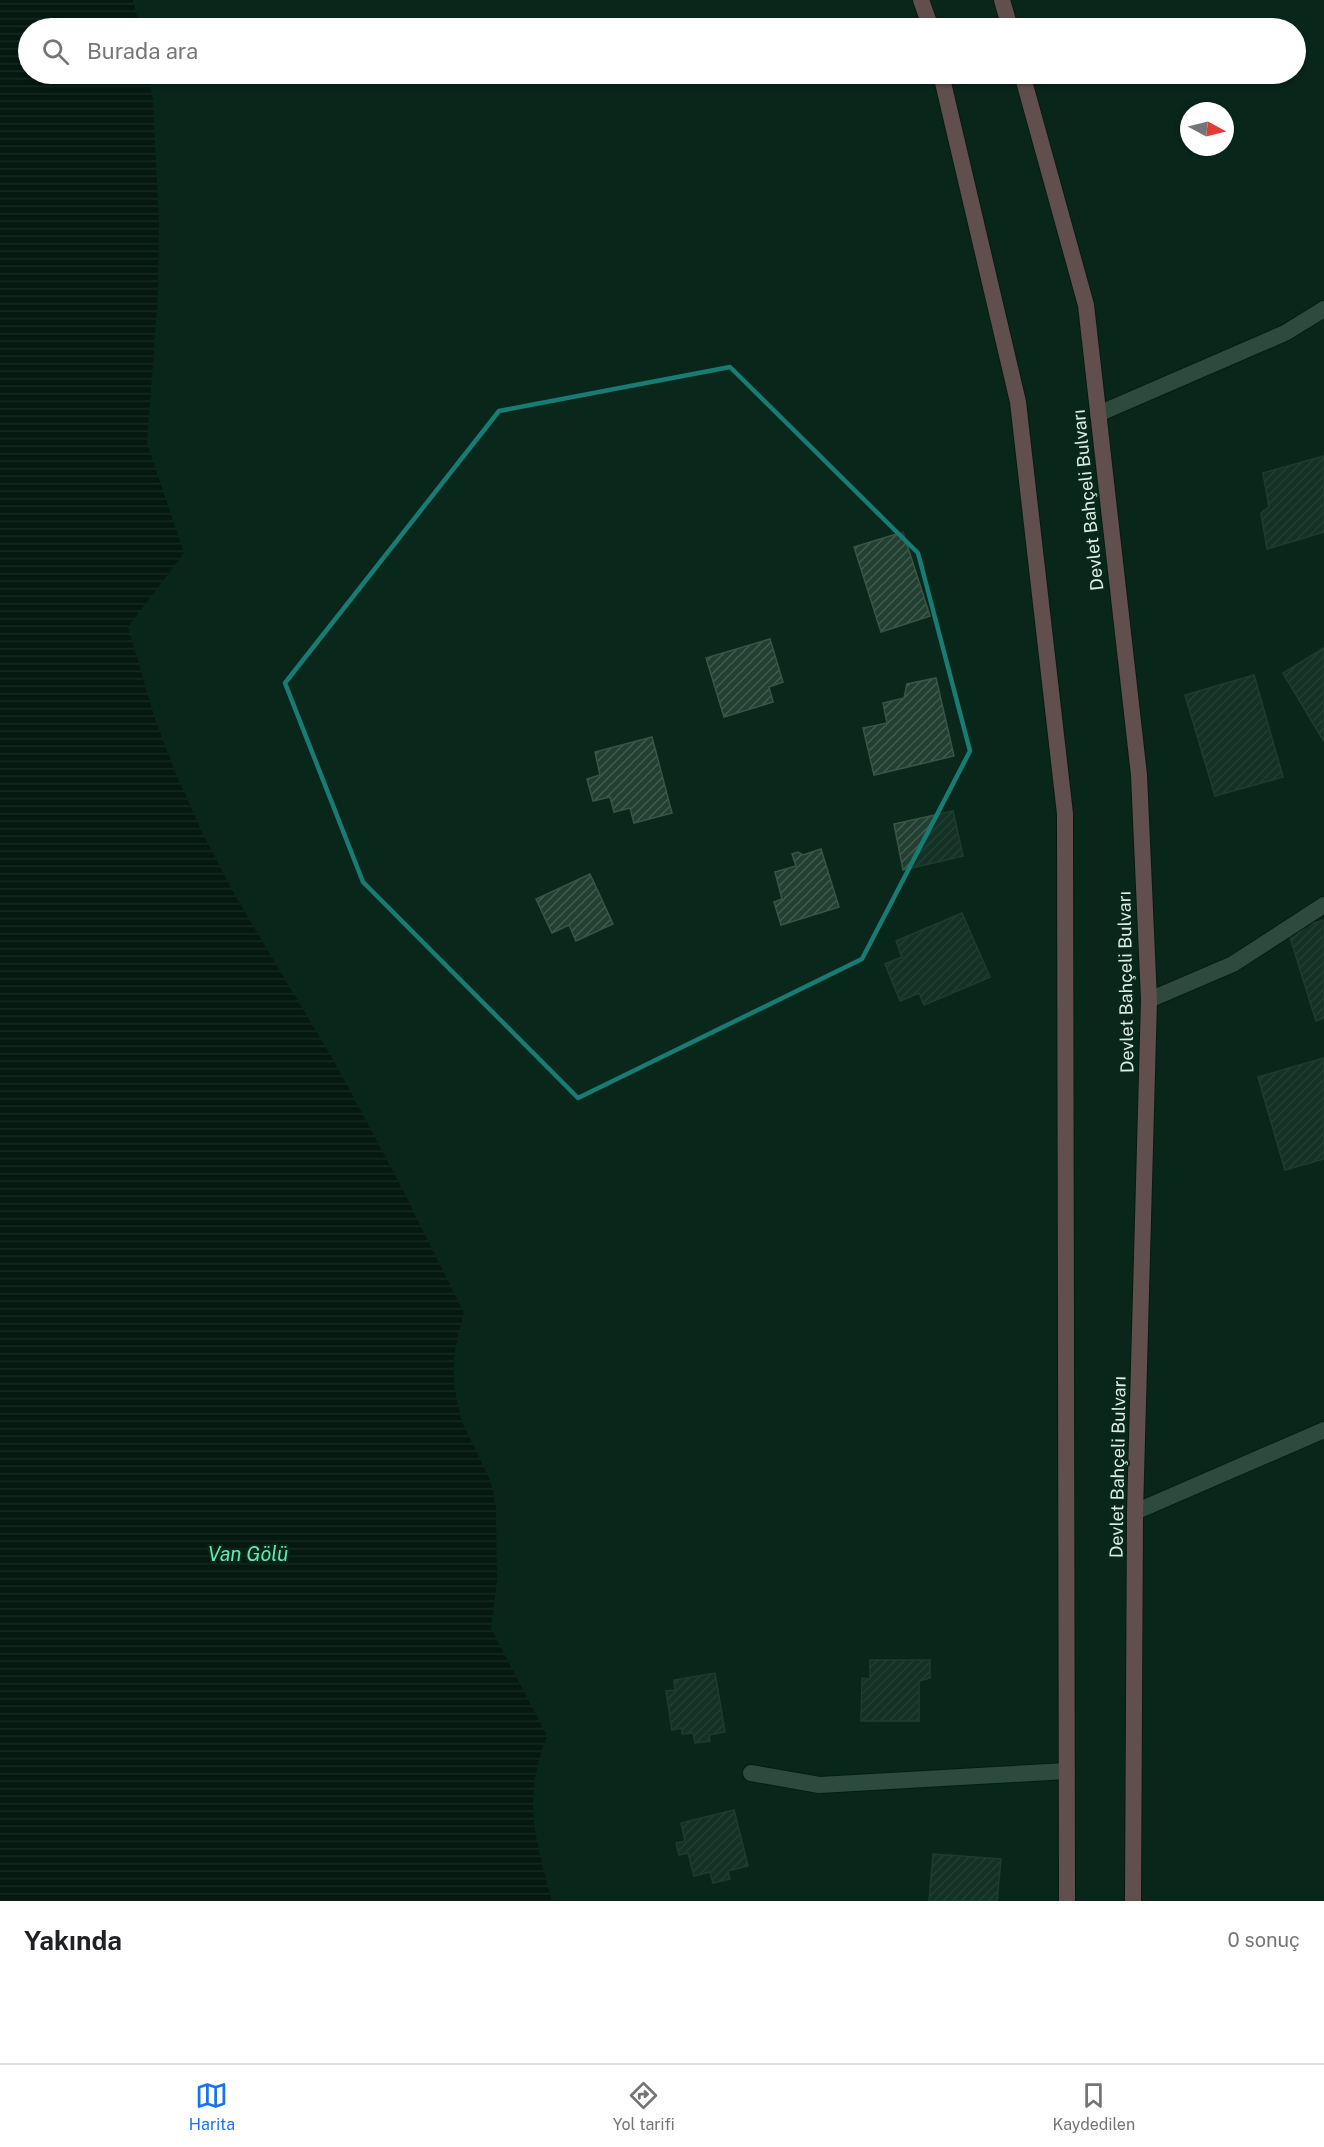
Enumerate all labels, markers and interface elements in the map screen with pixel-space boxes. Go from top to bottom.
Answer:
search box [18,18,1306,84]
icon: search [39,35,72,68]
text: Burada ara [87,38,198,64]
north arrow [1180,102,1234,156]
street label: Devlet Bahçeli Bulvarı [1068,408,1107,592]
street label: Devlet Bahçeli Bulvarı [1113,891,1138,1073]
street label: Devlet Bahçeli Bulvarı [1105,1376,1130,1558]
water label: Van Gölü [208,1542,288,1566]
text: Yakında [24,1925,122,1956]
text: 0 sonuç [1227,1928,1300,1952]
tab: Harita [189,2079,235,2134]
tab: Yol tarifi [613,2079,675,2134]
tab: Kaydedilen [1052,2079,1135,2134]

